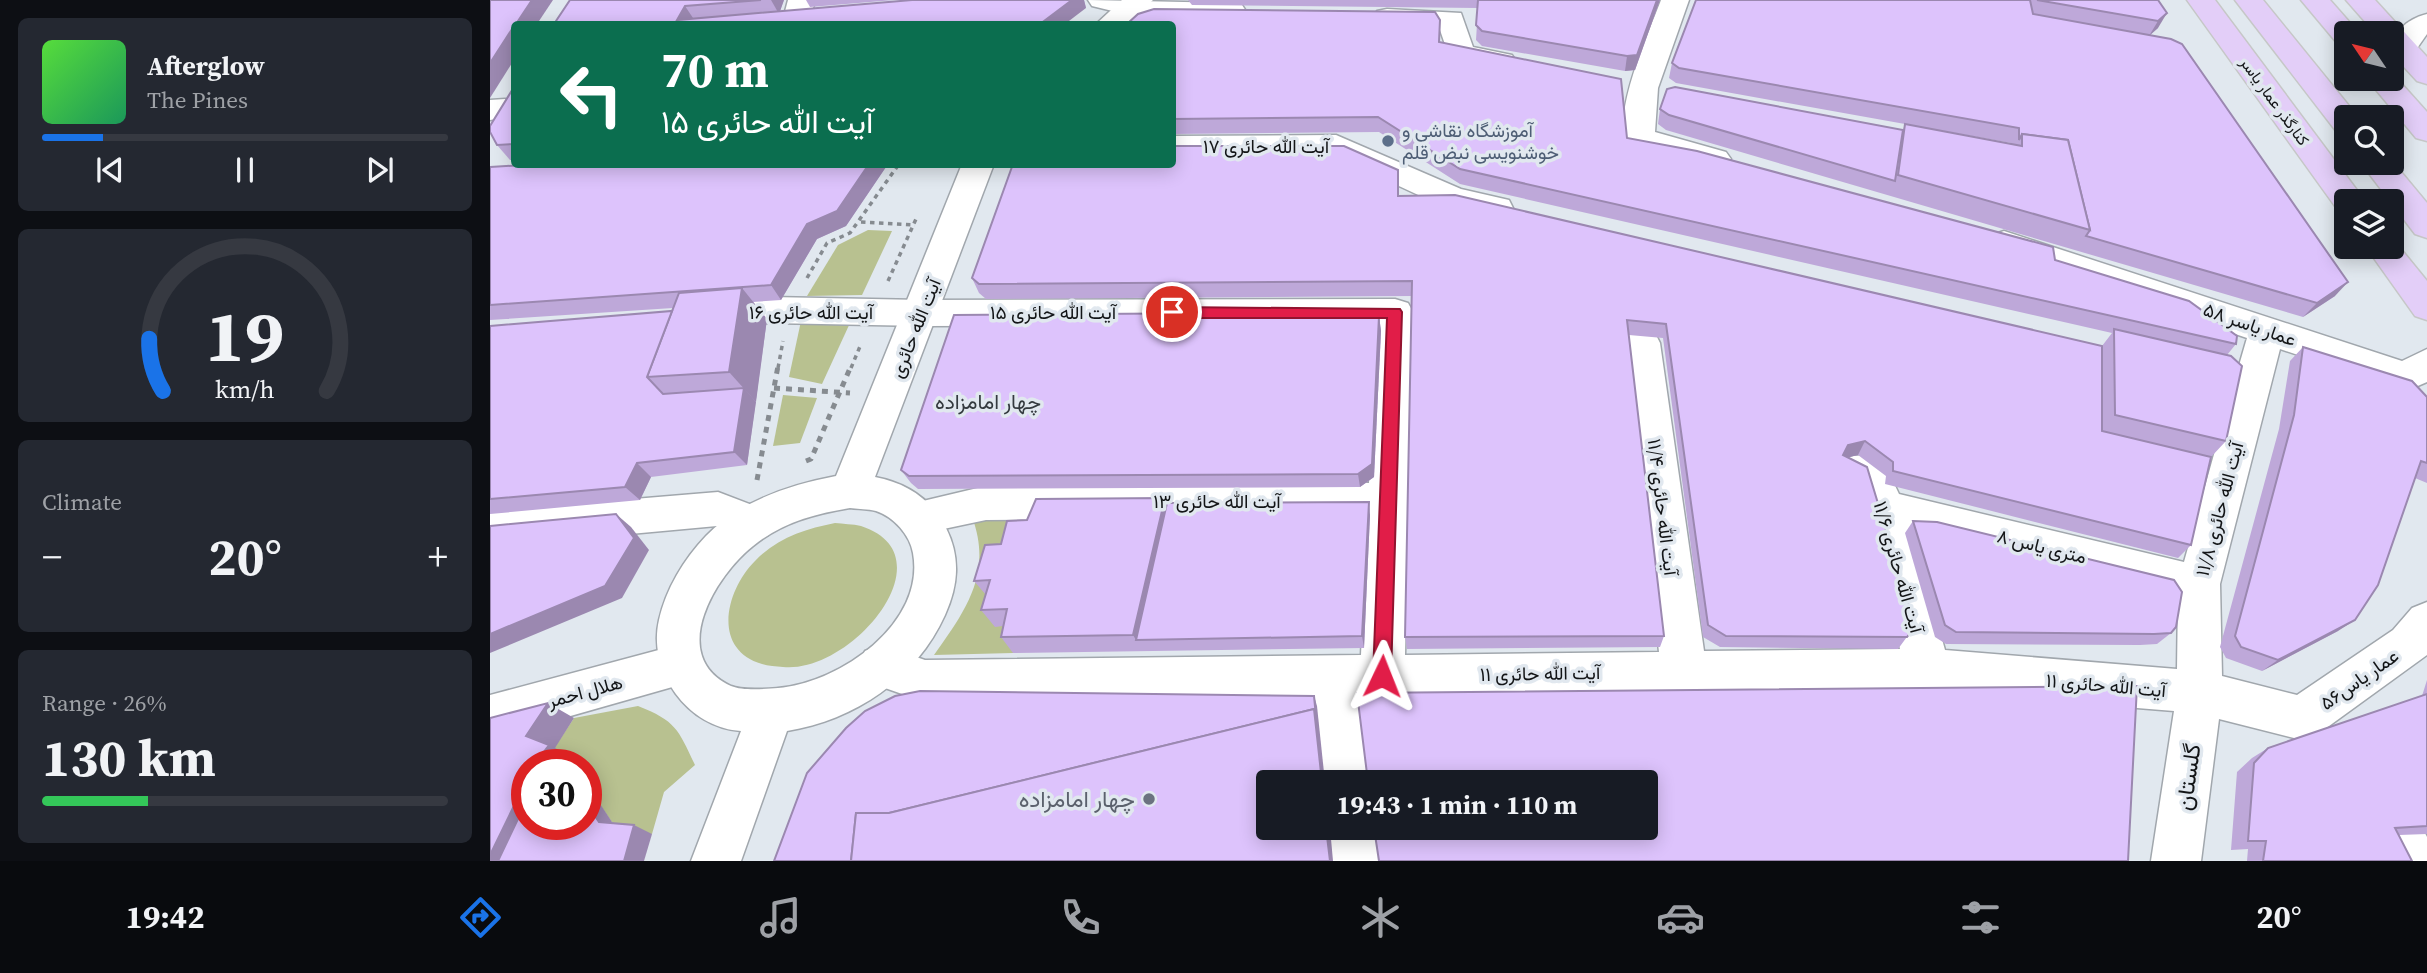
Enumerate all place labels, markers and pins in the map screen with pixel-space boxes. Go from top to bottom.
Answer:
place label: آموزشگاه نقاشی و خوشنویسی نبض قلم [1402,117,1559,165]
marker: آموزشگاه نقاشی و خوشنویسی نبض قلم [1380,133,1396,149]
pin [1142,282,1202,342]
place label: چهار امامزاده [1019,783,1135,815]
marker: چهار امامزاده [1141,791,1157,807]

